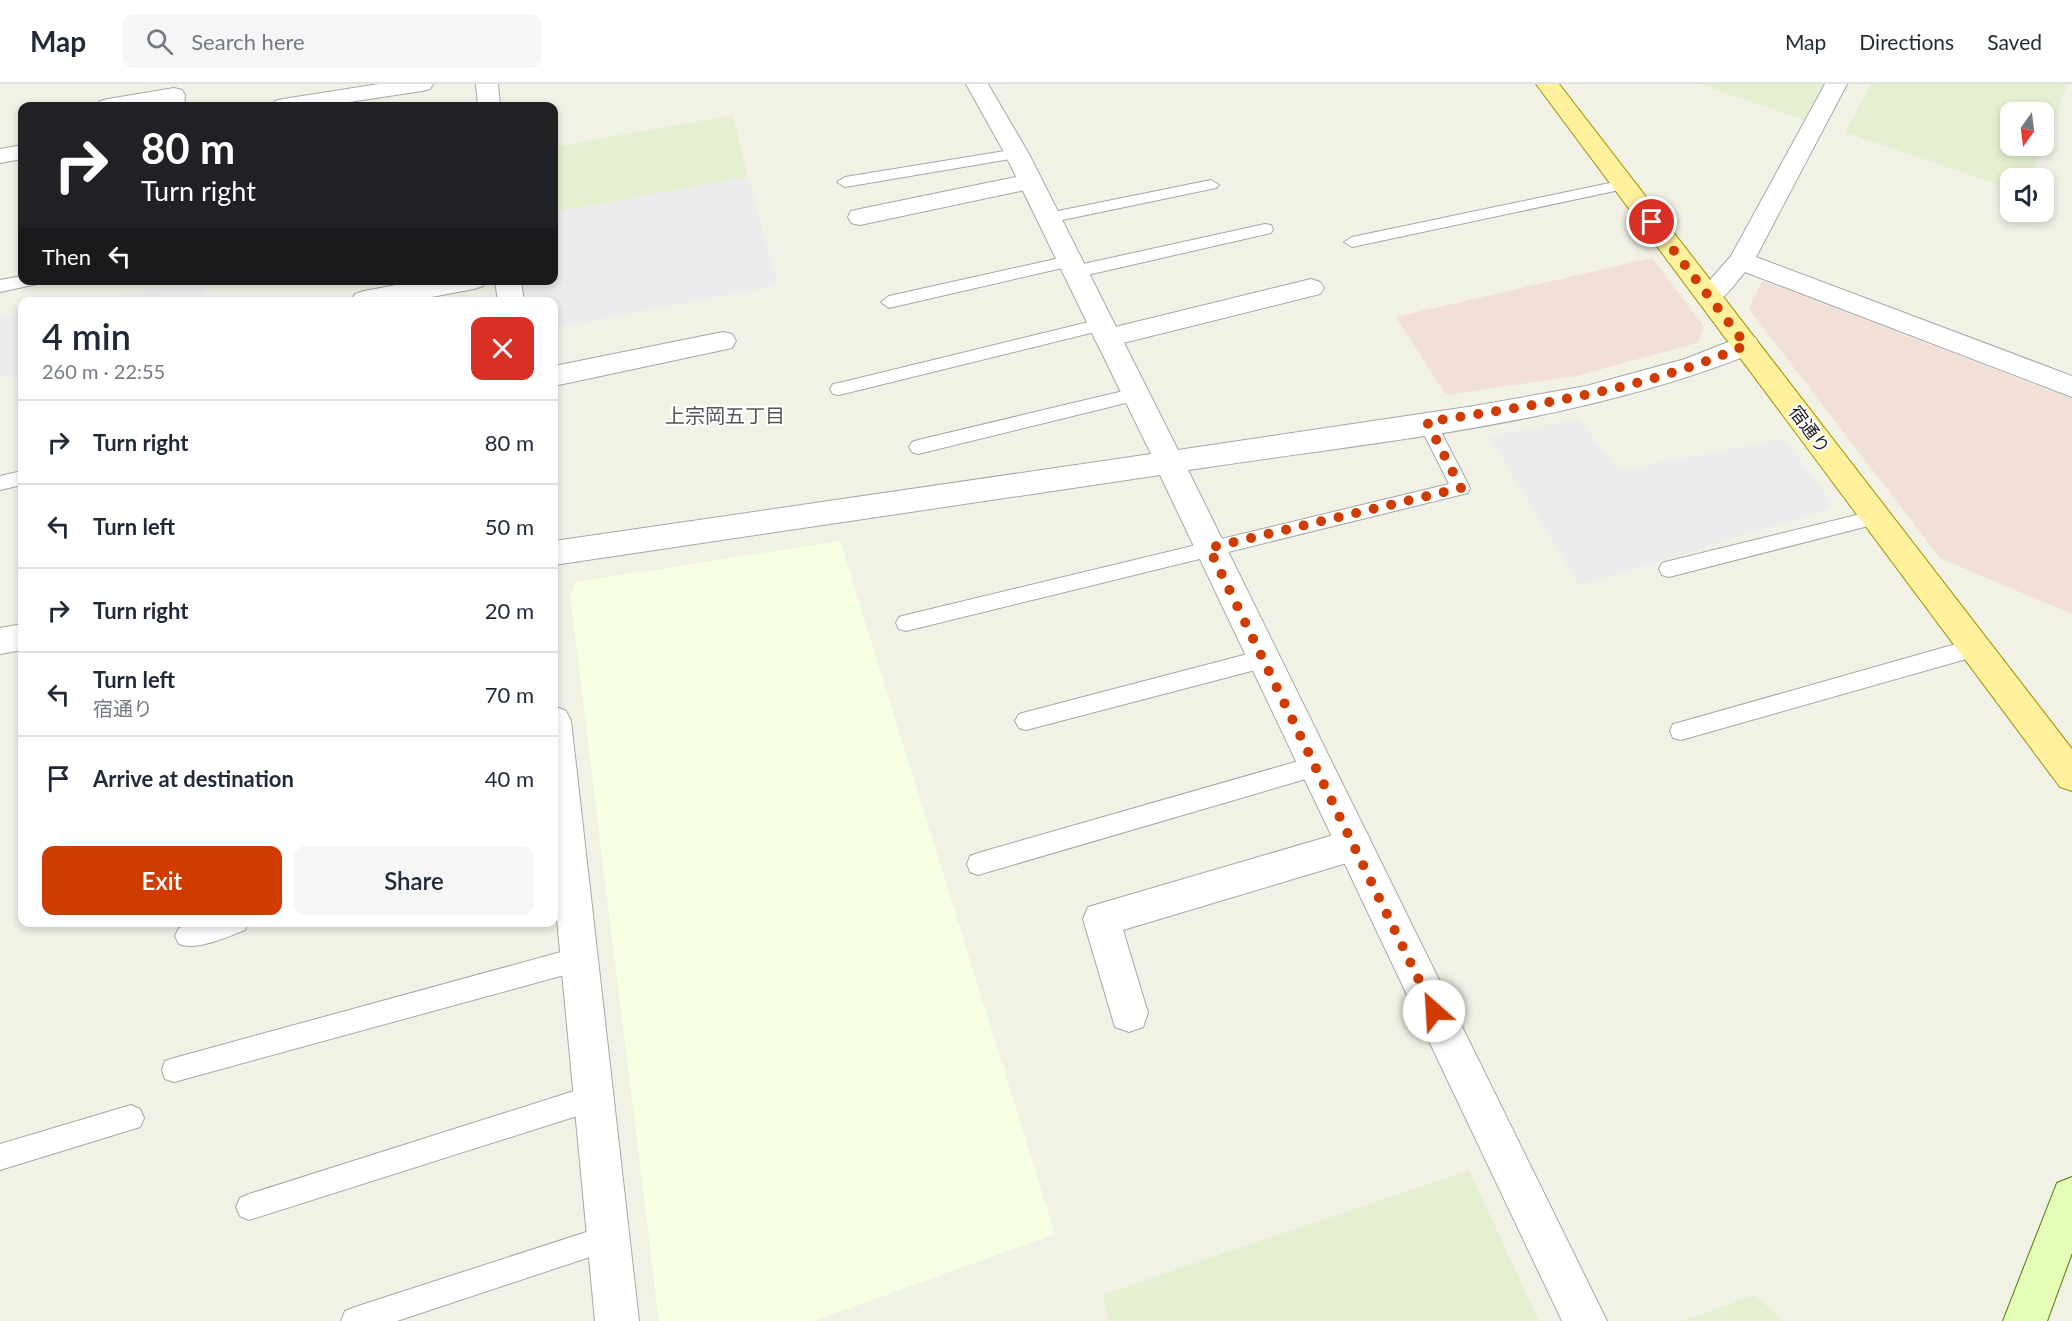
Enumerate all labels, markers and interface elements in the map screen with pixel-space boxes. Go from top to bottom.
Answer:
search box [122,14,542,68]
text: Map [30,24,86,58]
icon: search [143,25,176,58]
text: Search here [191,28,305,55]
text: Map [1785,29,1826,54]
text: Directions [1859,29,1954,54]
text: Saved [1987,29,2042,54]
north arrow [2000,102,2054,156]
map controls [2000,102,2054,222]
text: 80 m [141,123,235,173]
icon: right [42,126,120,204]
button: sound [2000,168,2054,222]
text: Turn right [141,174,256,207]
pin [1626,196,1677,247]
icon: arrive [1635,205,1668,238]
icon: left [103,240,136,273]
text: Then [42,243,91,270]
text: 4 min [42,314,131,358]
button: close [471,317,534,380]
text: 260 m · 22:55 [42,359,165,383]
street label: 宿通り [1785,401,1835,457]
district label: 上宗岡五丁目 [665,403,785,427]
icon: right [42,426,75,459]
text: Turn right [93,429,188,456]
text: 80 m [485,429,534,456]
icon: left [42,510,75,543]
text: Turn left [93,513,175,540]
text: 50 m [485,513,534,540]
icon: right [42,594,75,627]
text: Turn right [93,597,188,624]
text: 20 m [485,597,534,624]
text: Turn left [93,666,175,693]
icon: left [42,678,75,711]
text: 70 m [485,681,534,708]
text: 宿通り [93,696,153,720]
icon: arrive [42,762,75,795]
text: Arrive at destination [93,765,294,792]
text: 40 m [485,765,534,792]
button: Exit [42,846,282,915]
button: Share [294,846,534,915]
position arrow [1402,979,1466,1043]

